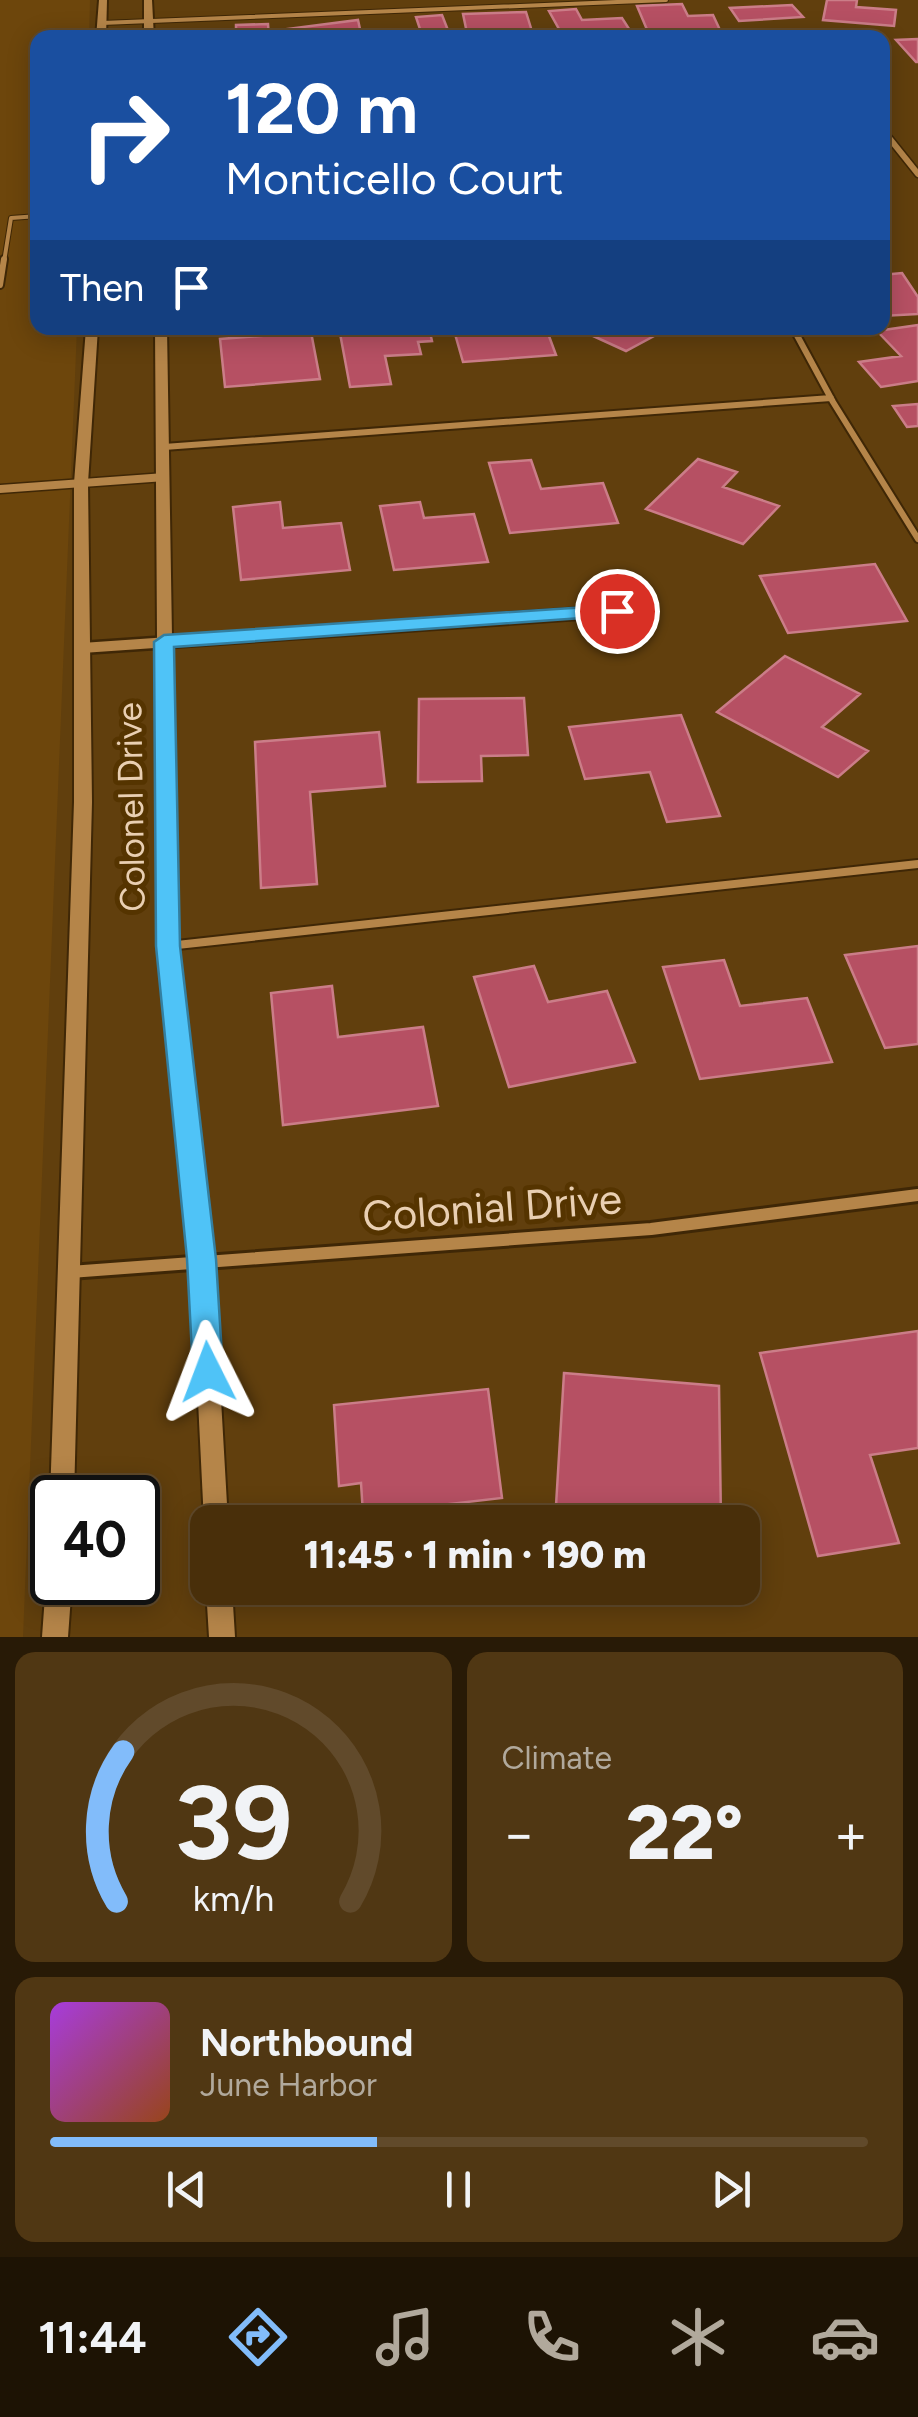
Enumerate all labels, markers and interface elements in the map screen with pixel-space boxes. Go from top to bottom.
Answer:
text: 120 m [225,66,418,151]
icon: right [60,70,190,200]
text: Monticello Court [225,151,564,205]
icon: arrive [164,260,219,315]
text: Then [60,265,144,311]
pin [575,569,660,654]
icon: arrive [590,584,645,639]
street label: Colonel Drive [108,702,154,912]
street label: Colonial Drive [361,1173,623,1242]
position arrow [156,1320,260,1424]
speed limit sign: 40 [30,1475,160,1605]
text: 11:45 · 1 min · 190 m [303,1532,647,1578]
text: Climate [502,1739,612,1777]
text: 39 [174,1760,292,1885]
text: 22° [626,1788,743,1878]
text: − [502,1801,536,1867]
text: + [834,1801,868,1867]
text: km/h [192,1877,274,1920]
text: Northbound [200,2020,413,2066]
text: June Harbor [200,2066,377,2104]
icon: previous [159,2162,214,2217]
icon: pause [431,2162,486,2217]
icon: next [704,2162,759,2217]
icon: directions [223,2302,293,2372]
icon: music [370,2302,440,2372]
icon: phone [517,2302,587,2372]
icon: climate [663,2302,733,2372]
icon: car [810,2302,880,2372]
text: 11:44 [38,2310,147,2364]

